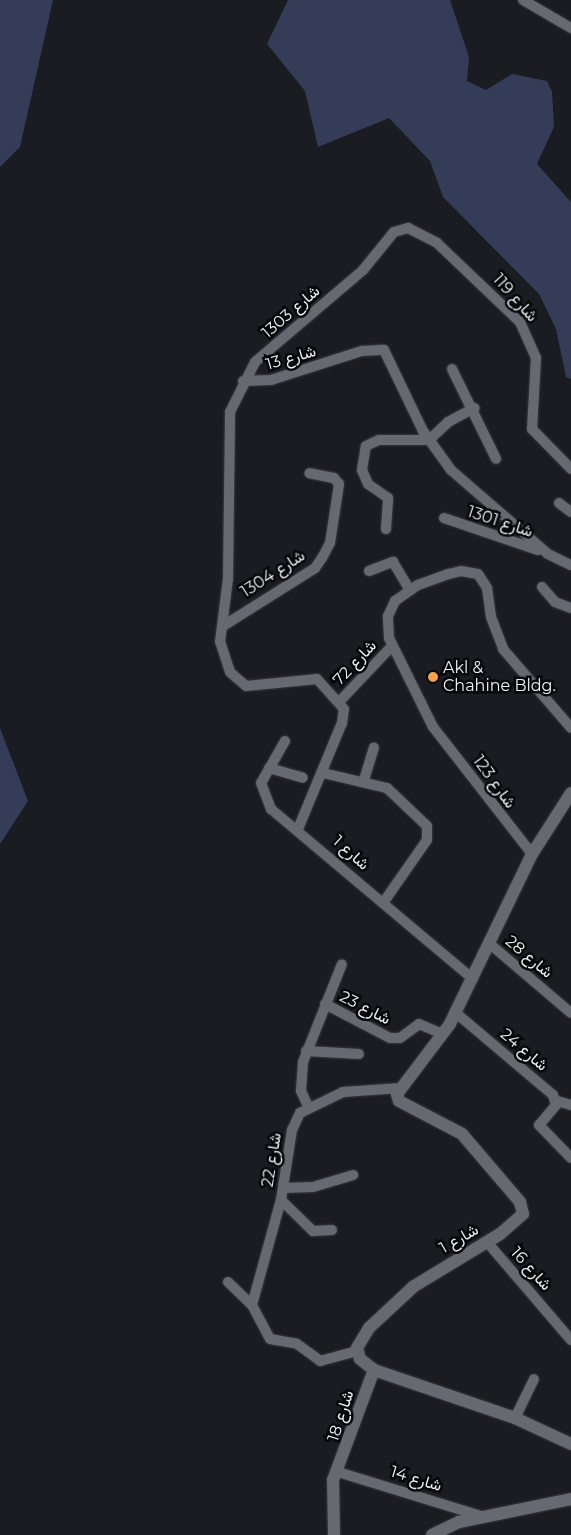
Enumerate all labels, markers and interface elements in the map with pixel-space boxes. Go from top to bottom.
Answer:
street label: شارع 119 [489,270,541,326]
street label: شارع 1303 [258,282,324,342]
street label: شارع 13 [264,342,318,374]
street label: شارع 1301 [465,502,535,542]
street label: شارع 1304 [237,546,309,602]
street label: شارع 72 [329,636,381,690]
place label: Akl & Chahine Bldg. [443,658,556,696]
marker: Akl & Chahine Bldg. [427,671,439,683]
street label: شارع 123 [469,752,519,812]
street label: شارع 1 [329,832,373,874]
street label: شارع 28 [502,932,556,982]
street label: شارع 23 [336,987,394,1029]
street label: شارع 24 [497,1025,551,1075]
street label: شارع 22 [258,1132,286,1188]
street label: شارع 1 [436,1220,482,1258]
street label: شارع 16 [507,1243,555,1295]
street label: شارع 18 [324,1388,358,1444]
street label: شارع 14 [388,1462,444,1496]

